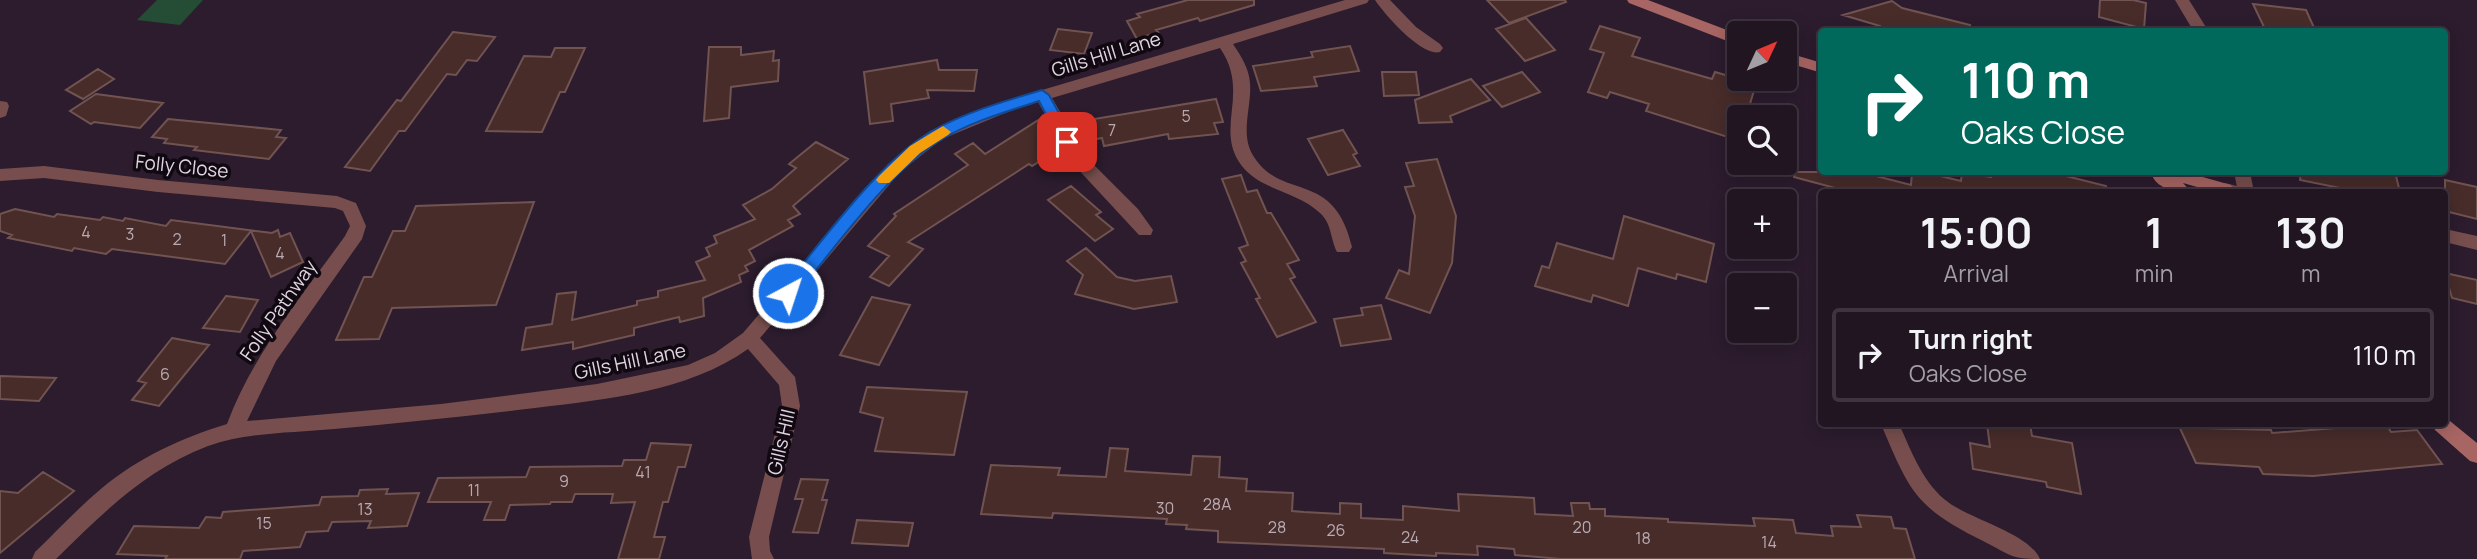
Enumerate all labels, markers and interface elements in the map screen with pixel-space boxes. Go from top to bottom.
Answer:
north arrow [1727,21,1797,91]
map controls [1727,21,1797,343]
street label: Gills Hill Lane [1048,25,1164,83]
text: 110 m [1961,46,2090,113]
icon: right [1846,56,1937,147]
house number: 5 [1181,105,1191,127]
button: search [1727,105,1797,175]
text: Oaks Close [1961,110,2125,154]
pin [1037,112,1097,172]
house number: 7 [1108,119,1116,141]
icon: arrive [1048,123,1086,161]
street label: Folly Close [134,148,230,184]
button: + [1727,189,1797,259]
text: 15:00 [1920,203,2033,261]
text: 1 [2145,203,2163,261]
text: 130 [2275,203,2346,261]
house number: 4 [81,221,91,243]
house number: 3 [126,223,134,245]
house number: 2 [172,228,182,250]
house number: 1 [221,229,227,251]
house number: 4 [275,242,285,264]
street label: Folly Pathway [234,254,322,366]
position arrow [751,256,825,330]
text: Arrival [1944,257,2009,289]
text: min [2135,257,2173,289]
text: m [2301,257,2320,289]
button: − [1727,273,1797,343]
text: Turn right [1909,321,2033,357]
icon: right [1850,336,1888,374]
street label: Gills Hill Lane [572,337,688,385]
text: 110 m [2353,337,2416,373]
text: Oaks Close [1909,357,2027,389]
house number: 6 [160,363,170,385]
street label: Gills Hill [761,407,801,477]
house number: 41 [635,461,651,483]
house number: 9 [559,470,569,492]
house number: 11 [468,479,480,501]
house number: 28A [1203,493,1231,515]
house number: 30 [1156,497,1174,519]
house number: 13 [357,498,373,520]
house number: 15 [256,512,272,534]
house number: 28 [1268,516,1286,538]
house number: 20 [1573,516,1591,538]
house number: 26 [1326,519,1346,541]
house number: 24 [1401,526,1419,548]
house number: 18 [1635,527,1651,549]
house number: 14 [1761,531,1777,553]

